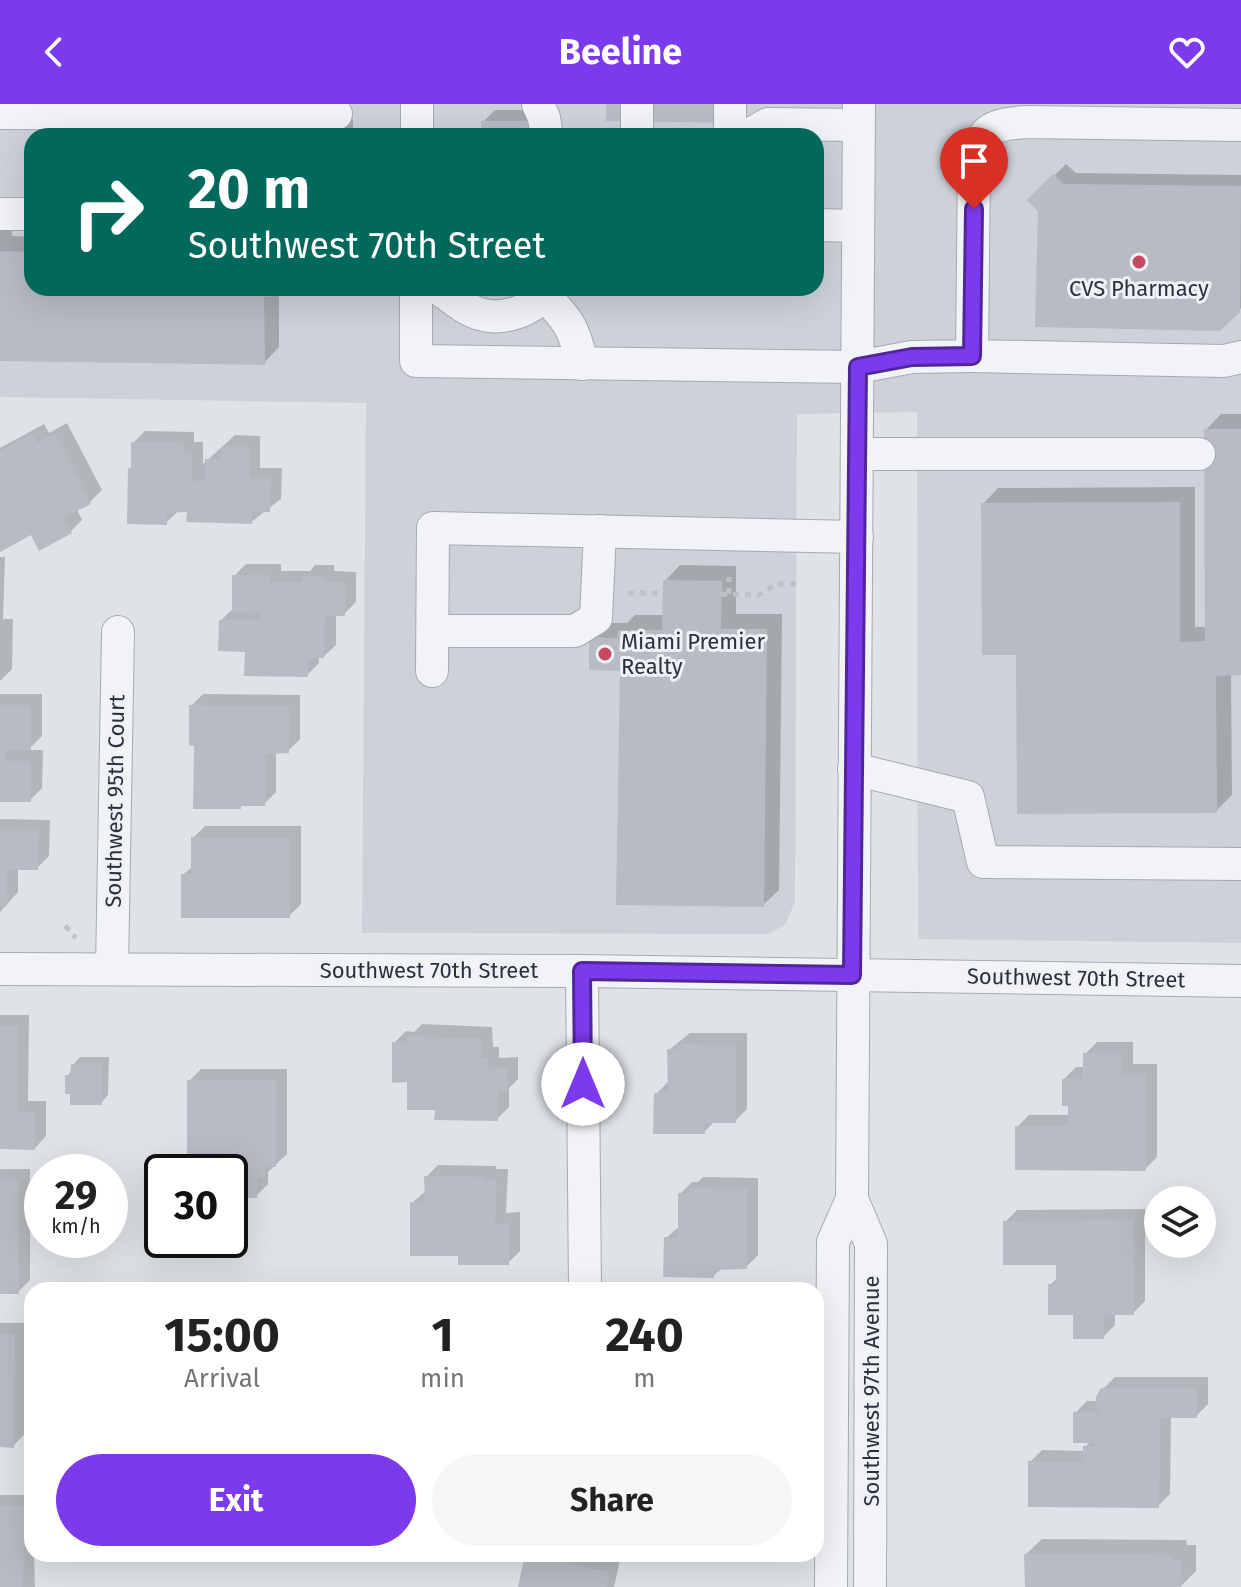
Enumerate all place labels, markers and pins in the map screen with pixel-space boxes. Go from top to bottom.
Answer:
pin [940,127,1008,209]
marker: CVS Pharmacy [1130,253,1148,271]
place label: CVS Pharmacy [1069,275,1209,302]
place label: Miami Premier Realty [621,628,765,680]
marker: Miami Premier Realty [596,645,614,663]

